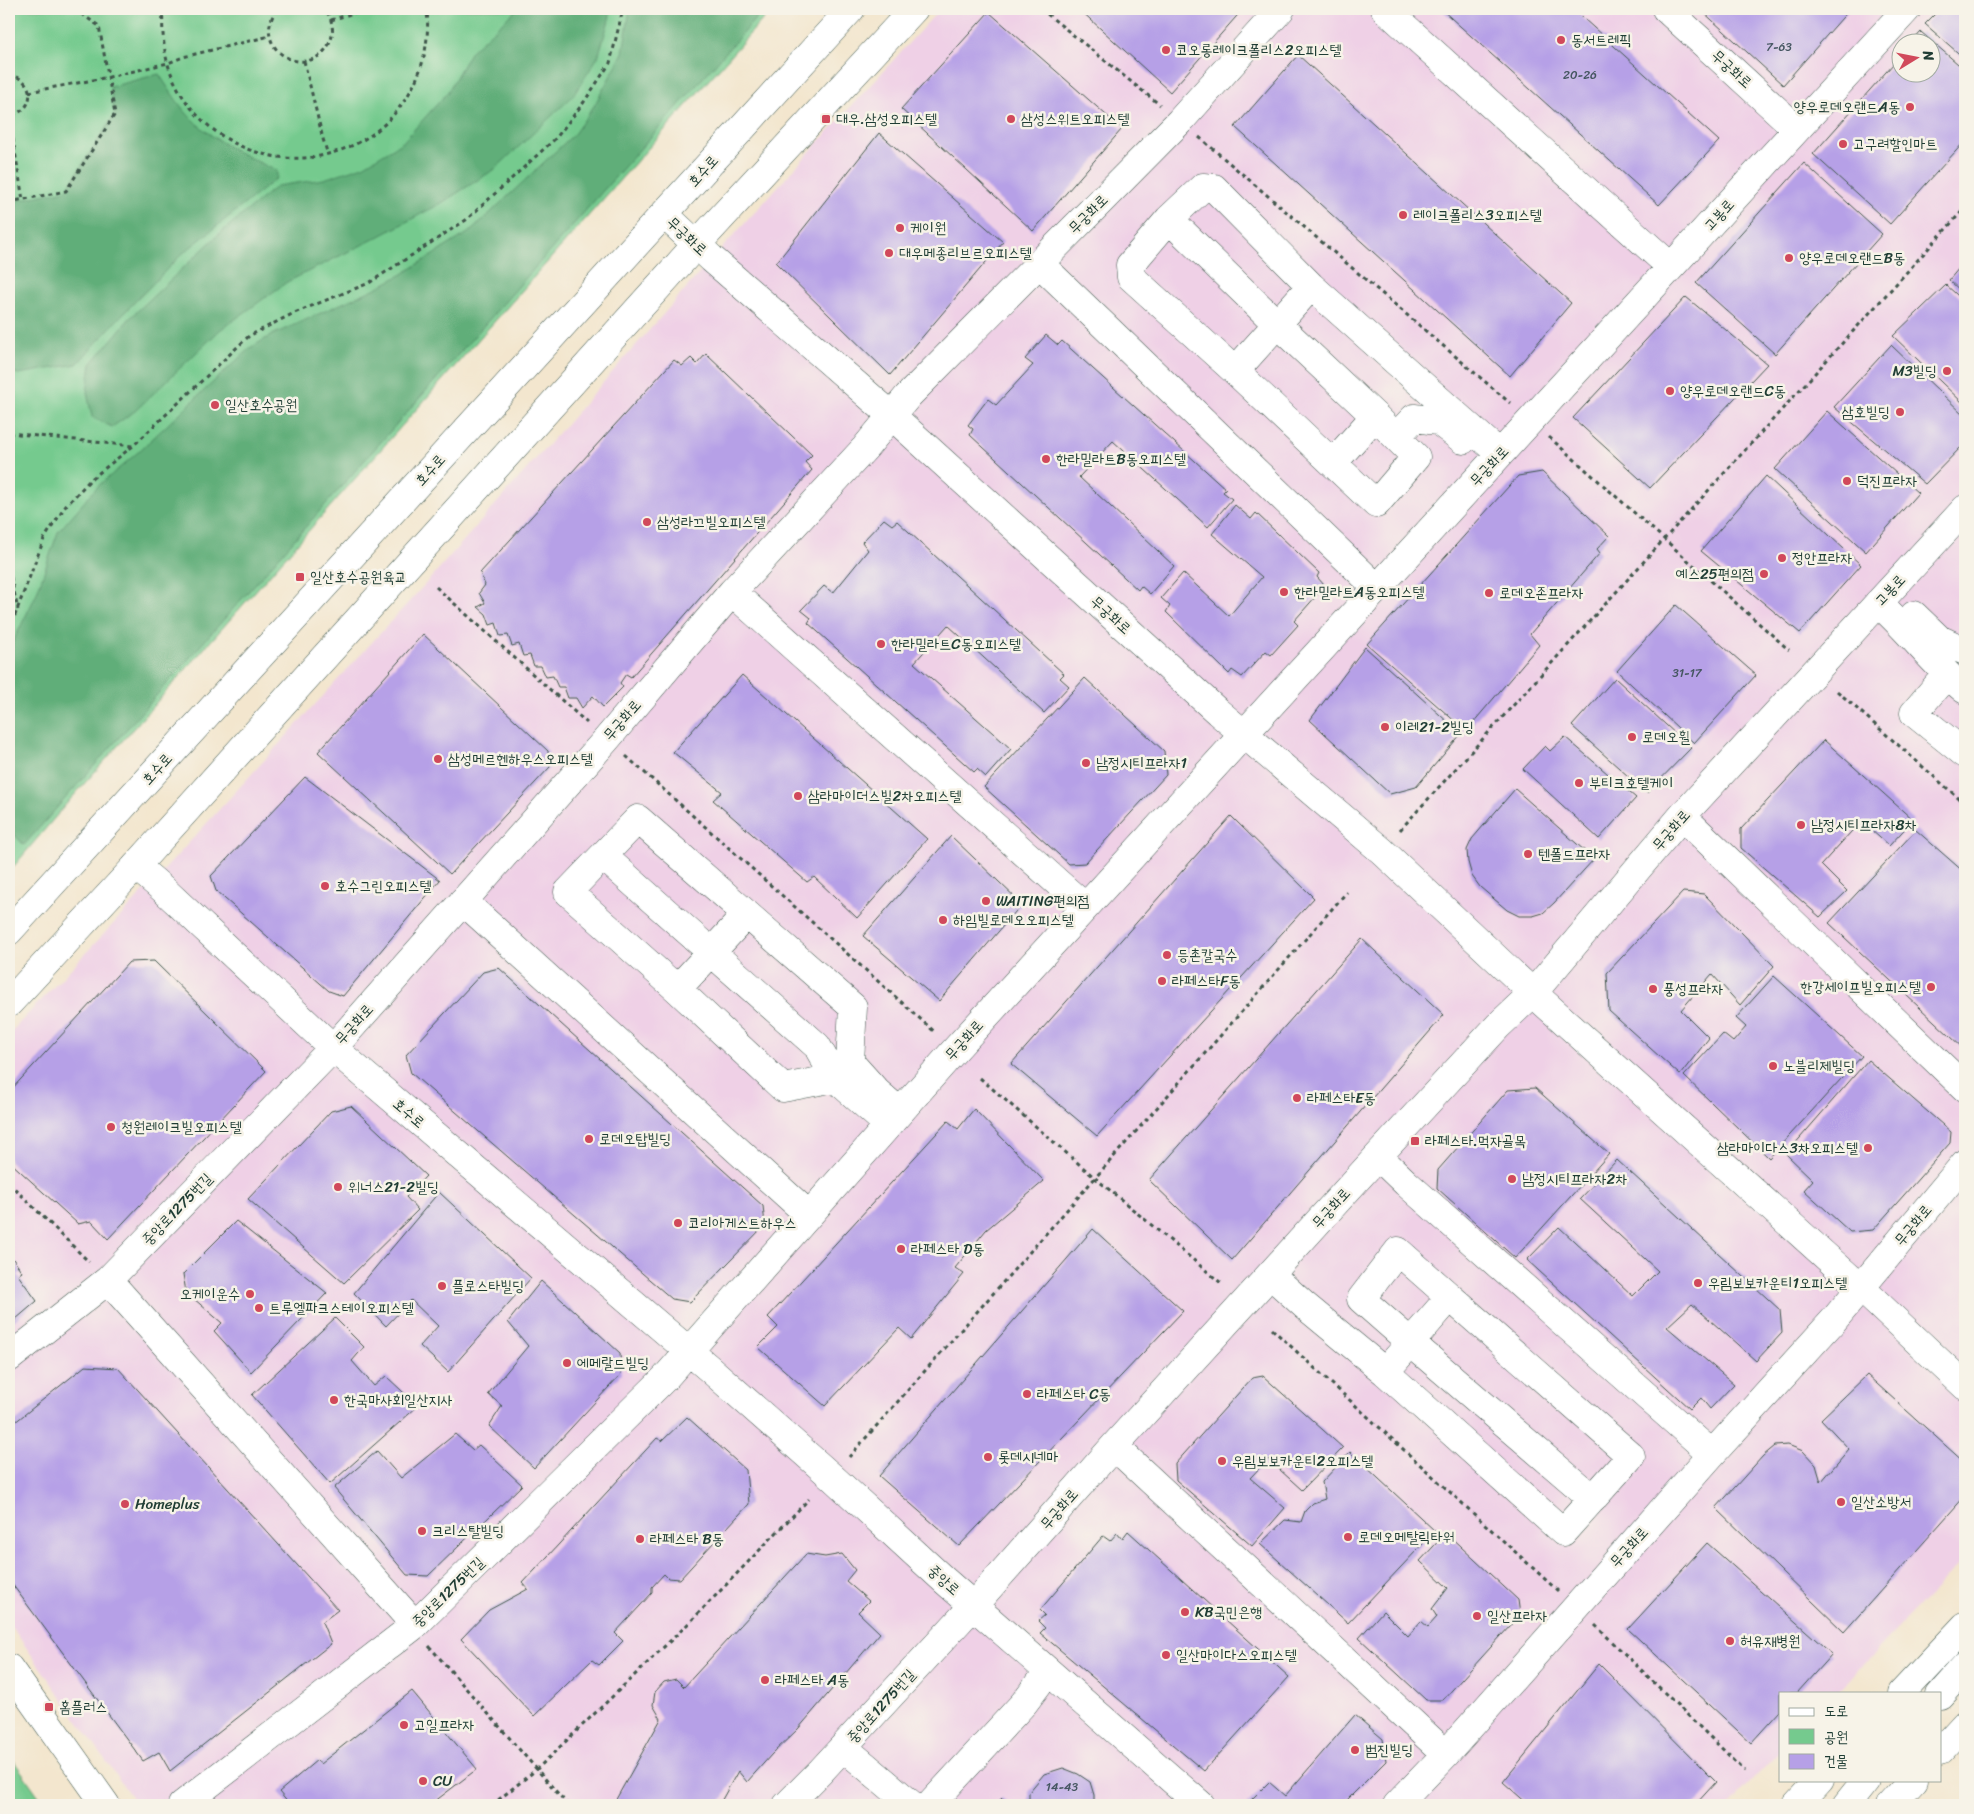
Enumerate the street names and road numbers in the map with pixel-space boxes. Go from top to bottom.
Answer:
street label: 무궁화로 [1705,43,1759,95]
street label: 호수로 [681,149,725,193]
street label: 무궁화로 [1062,188,1114,240]
street label: 고봉로 [1697,193,1741,237]
street label: 무궁화로 [660,210,714,262]
street label: 무궁화로 [1463,439,1515,493]
street label: 호수로 [408,448,452,492]
street label: 고봉로 [1868,568,1912,612]
street label: 무궁화로 [1084,589,1138,641]
street label: 무궁화로 [596,693,648,747]
street label: 호수로 [135,747,179,791]
street label: 무궁화로 [1645,803,1697,857]
street label: 무궁화로 [328,997,380,1051]
street label: 무궁화로 [938,1013,990,1067]
street label: 호수로 [387,1091,431,1135]
street label: 중앙로1275번길 [135,1166,219,1252]
street label: 무궁화로 [1305,1181,1357,1235]
street label: 무궁화로 [1888,1198,1938,1252]
street label: 무궁화로 [1033,1482,1085,1536]
street label: 무궁화로 [1603,1520,1655,1574]
street label: 중앙로1275번길 [405,1550,491,1634]
street label: 중앙로 [922,1558,966,1602]
street label: 중앙로1275번길 [840,1663,922,1749]

